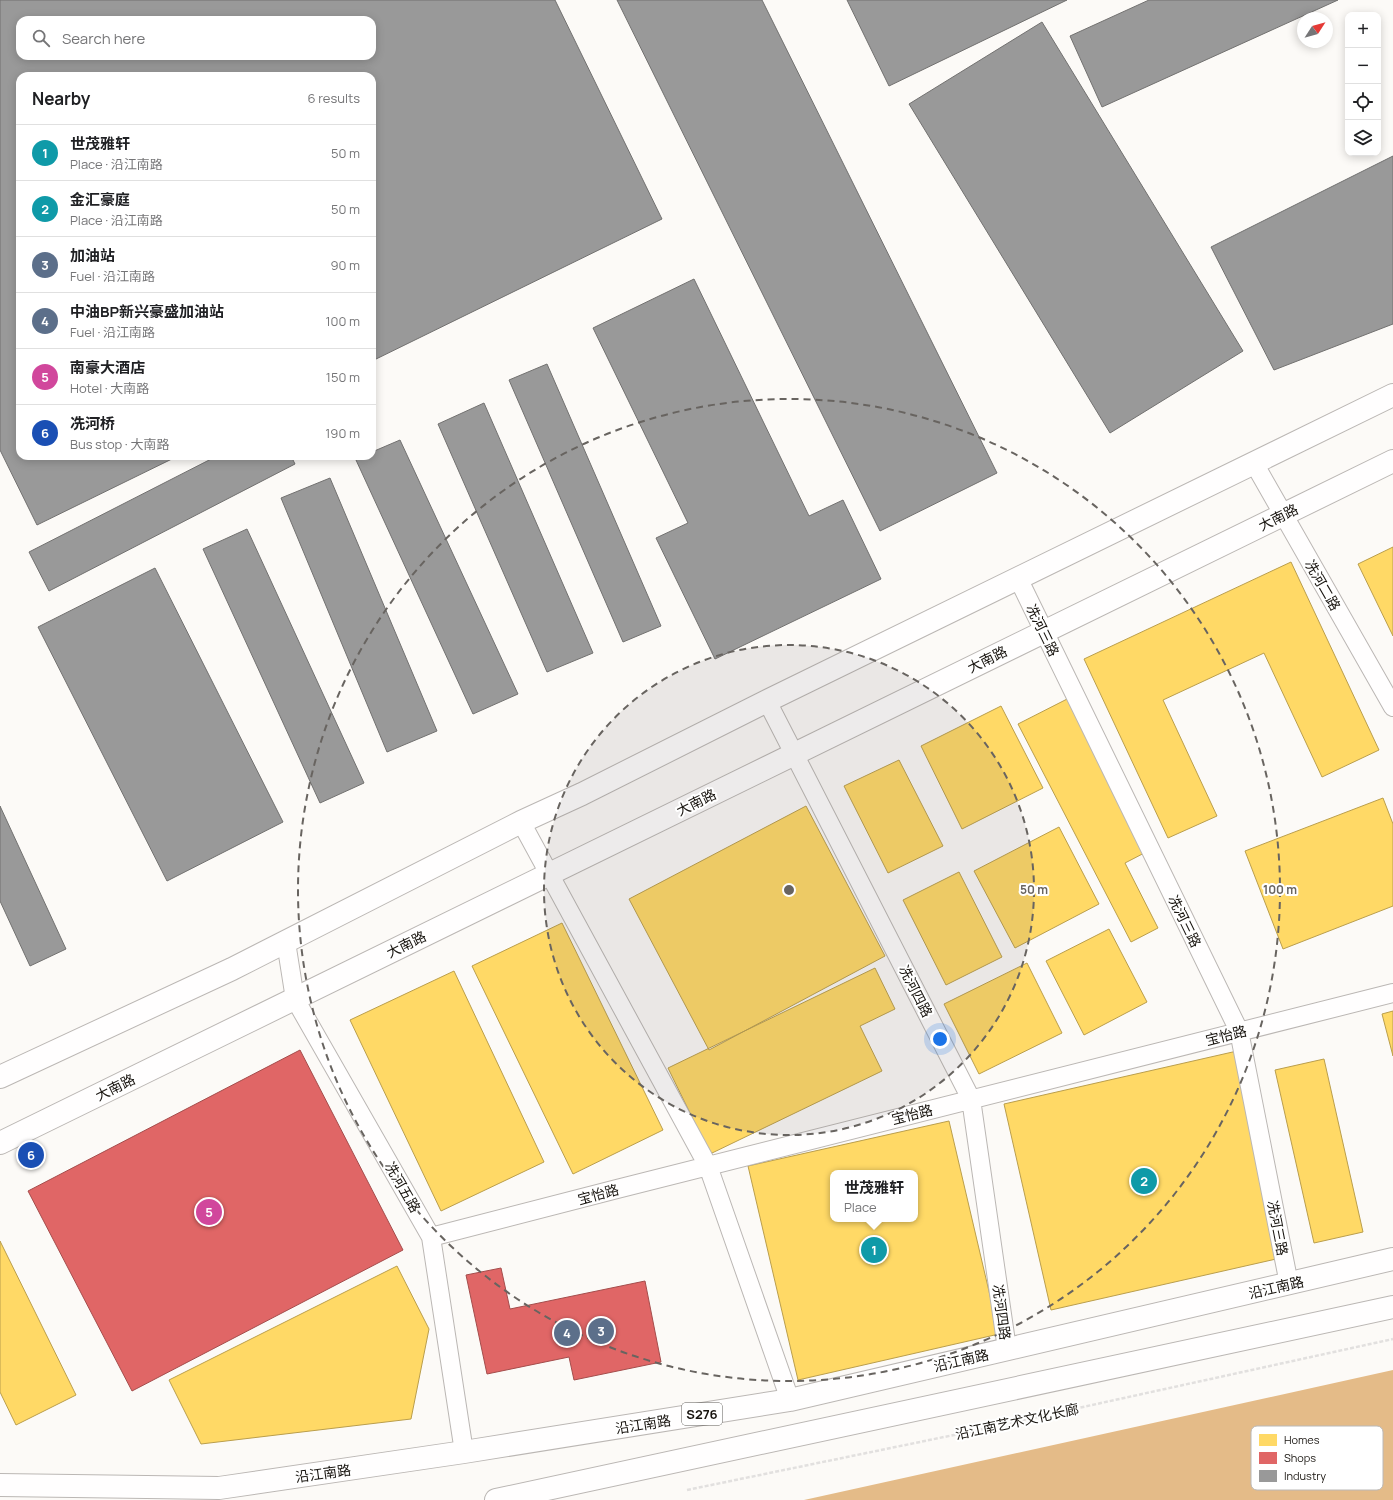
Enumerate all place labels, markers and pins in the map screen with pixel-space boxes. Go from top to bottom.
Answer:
centre of rings [782,883,796,897]
pin: 6 [18,1140,44,1170]
pin: 2 [1131,1166,1157,1196]
pin: 5 [196,1197,222,1227]
pin: 1 [861,1235,887,1265]
pin: 3 [588,1316,614,1346]
pin: 4 [554,1318,580,1348]

